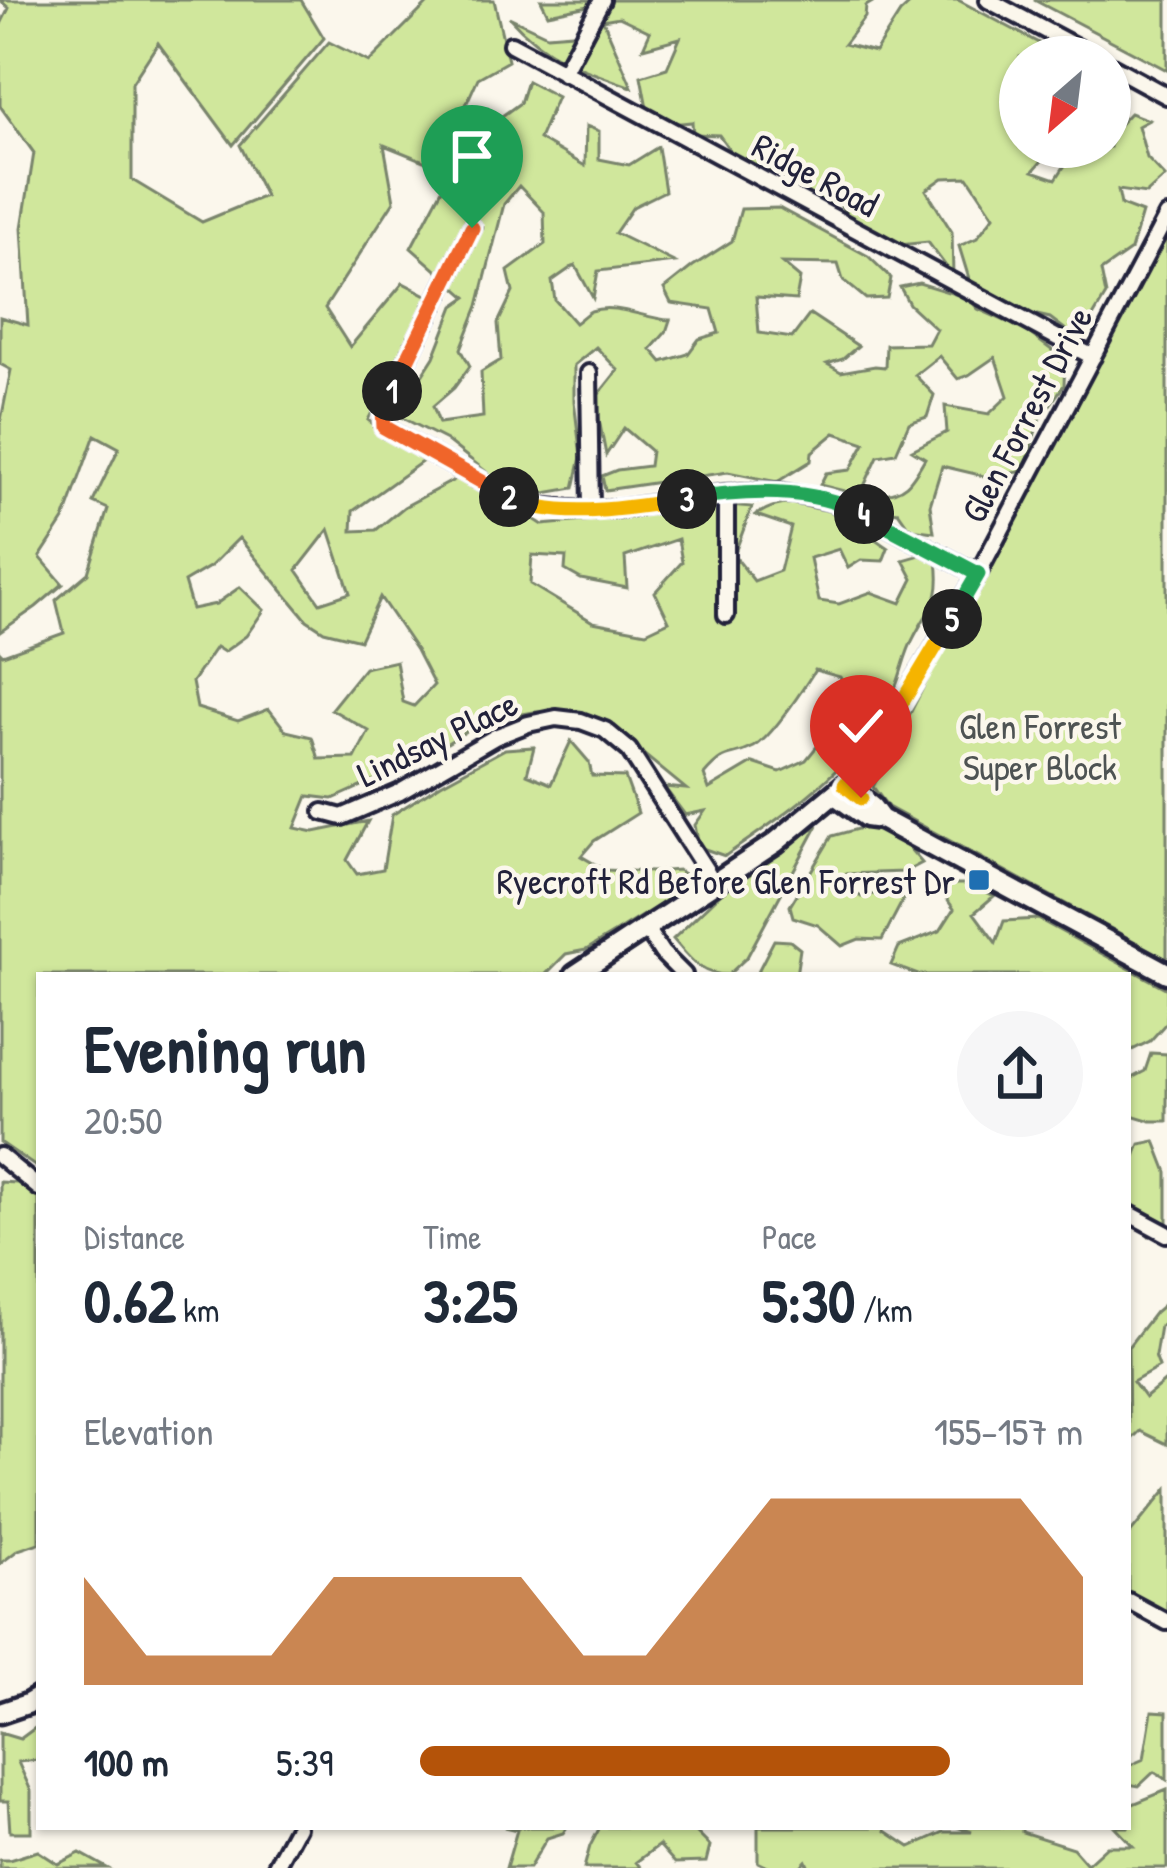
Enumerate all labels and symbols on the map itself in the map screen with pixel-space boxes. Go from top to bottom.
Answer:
north arrow [999,36,1131,168]
pin [421,105,523,228]
street label: Ridge Road [744,120,888,228]
street label: Glen Forrest Drive [948,297,1104,531]
pin: 1 [362,361,422,421]
pin: 2 [479,467,539,527]
pin: 3 [657,469,717,529]
pin: 4 [834,484,894,544]
pin: 5 [922,589,982,649]
pin [810,675,912,798]
street label: Lindsay Place [349,678,525,798]
park label: Glen Forrest Super Block [959,701,1122,791]
place label: Ryecroft Rd Before Glen Forrest Dr [497,856,955,905]
marker: Ryecroft Rd Before Glen Forrest Dr [966,867,992,893]

